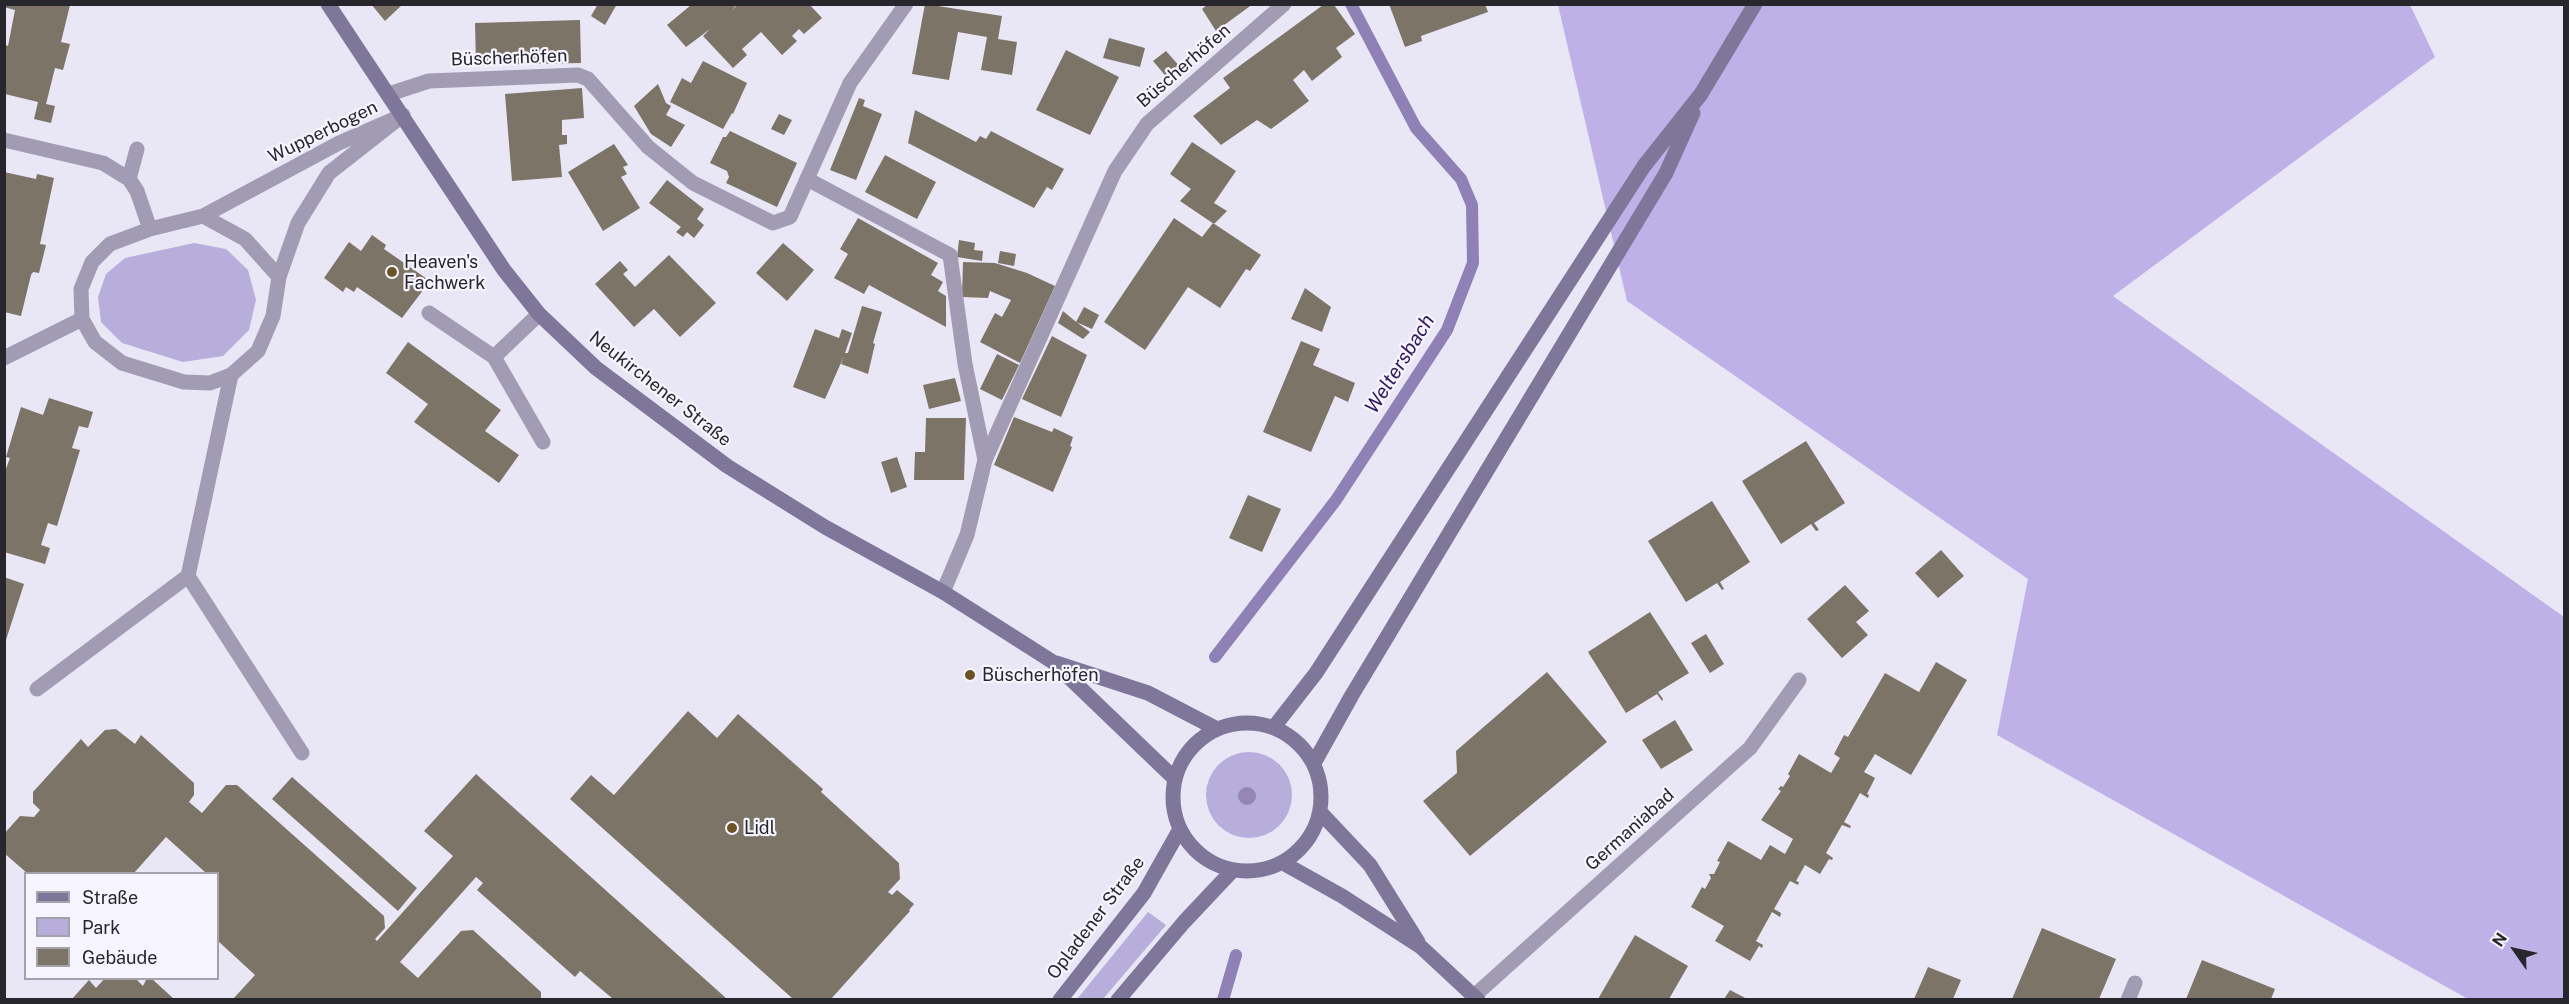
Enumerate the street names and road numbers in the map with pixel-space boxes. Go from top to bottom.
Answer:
street label: Büscherhöfen [1133,20,1235,112]
street label: Büscherhöfen [450,45,568,71]
street label: Wupperbogen [265,96,381,168]
street label: Neukirchener Straße [585,327,735,451]
street label: Germaniabad [1581,784,1679,876]
street label: Opladener Straße [1043,852,1149,984]

